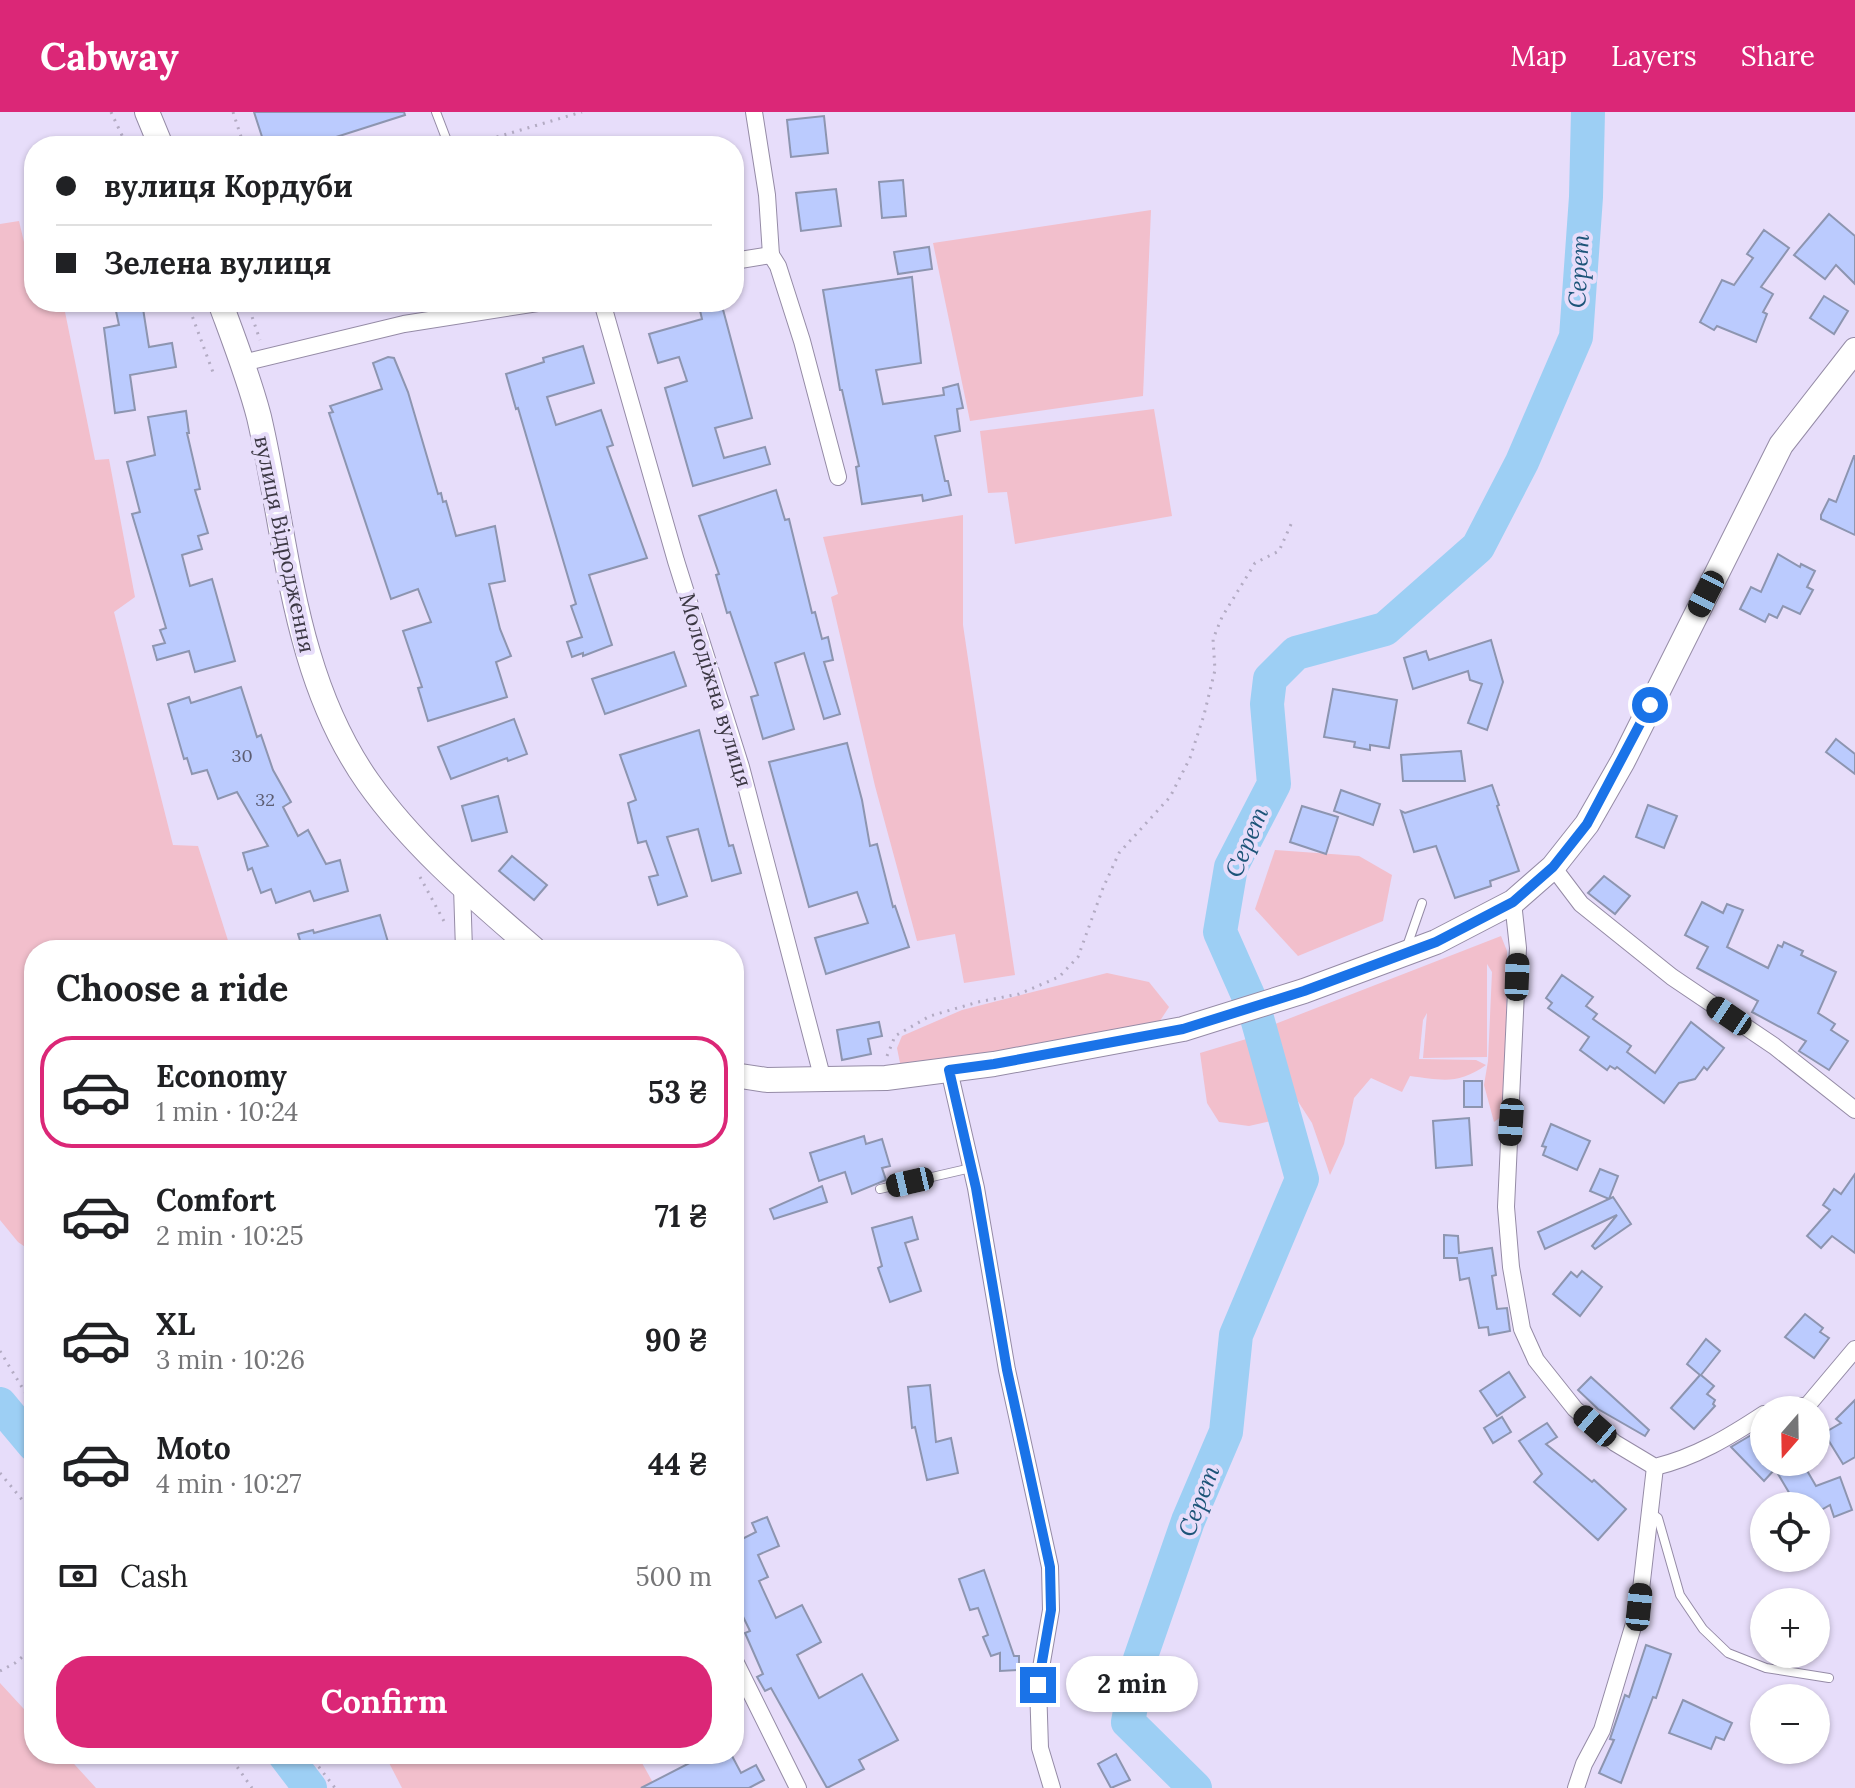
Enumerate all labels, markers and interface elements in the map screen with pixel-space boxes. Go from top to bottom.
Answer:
text: Cabway [40,32,179,80]
text: Map [1510,38,1567,74]
text: Layers [1611,38,1697,74]
text: Share [1741,38,1815,74]
text: вулиця Кордуби [104,167,353,205]
water label: Серет [1561,233,1596,309]
text: Зелена вулиця [104,244,332,282]
street label: вулиця Відродження [248,433,322,655]
car [1684,567,1728,621]
street label: Молодіжна вулиця [673,590,759,790]
route start [1632,687,1668,723]
house number: 30 [231,744,253,767]
house number: 32 [255,788,275,811]
water label: Серет [1218,802,1275,882]
car [1504,953,1530,1001]
text: Choose a ride [56,965,288,1011]
car [1702,993,1756,1039]
icon: car [60,1056,132,1128]
text: Economy [156,1057,287,1095]
text: 53 ₴ [648,1073,708,1111]
text: 1 min · 10:24 [156,1095,298,1128]
car [1497,1097,1525,1147]
car [884,1165,936,1199]
icon: car [60,1180,132,1252]
text: Comfort [156,1181,276,1219]
text: 71 ₴ [655,1197,708,1235]
text: 2 min · 10:25 [156,1219,304,1252]
icon: car [60,1304,132,1376]
text: XL [156,1305,195,1343]
text: 90 ₴ [645,1321,708,1359]
text: 3 min · 10:26 [156,1343,305,1376]
north arrow [1750,1396,1830,1476]
map controls [1750,1396,1830,1764]
car [1569,1401,1621,1451]
icon: car [60,1428,132,1500]
text: Moto [156,1429,231,1467]
text: 44 ₴ [648,1445,708,1483]
water label: Серет [1171,1461,1226,1541]
text: 4 min · 10:27 [156,1467,302,1500]
button: locate [1750,1492,1830,1572]
icon: cash [56,1554,100,1598]
text: Cash [120,1557,188,1595]
text: 500 m [635,1560,712,1593]
car [1625,1582,1653,1632]
button: + [1750,1588,1830,1668]
button: Confirm [56,1656,712,1748]
callout: 2 min [1066,1657,1198,1713]
route end [1020,1667,1056,1703]
text: 2 min [1097,1667,1167,1700]
button: − [1750,1684,1830,1764]

